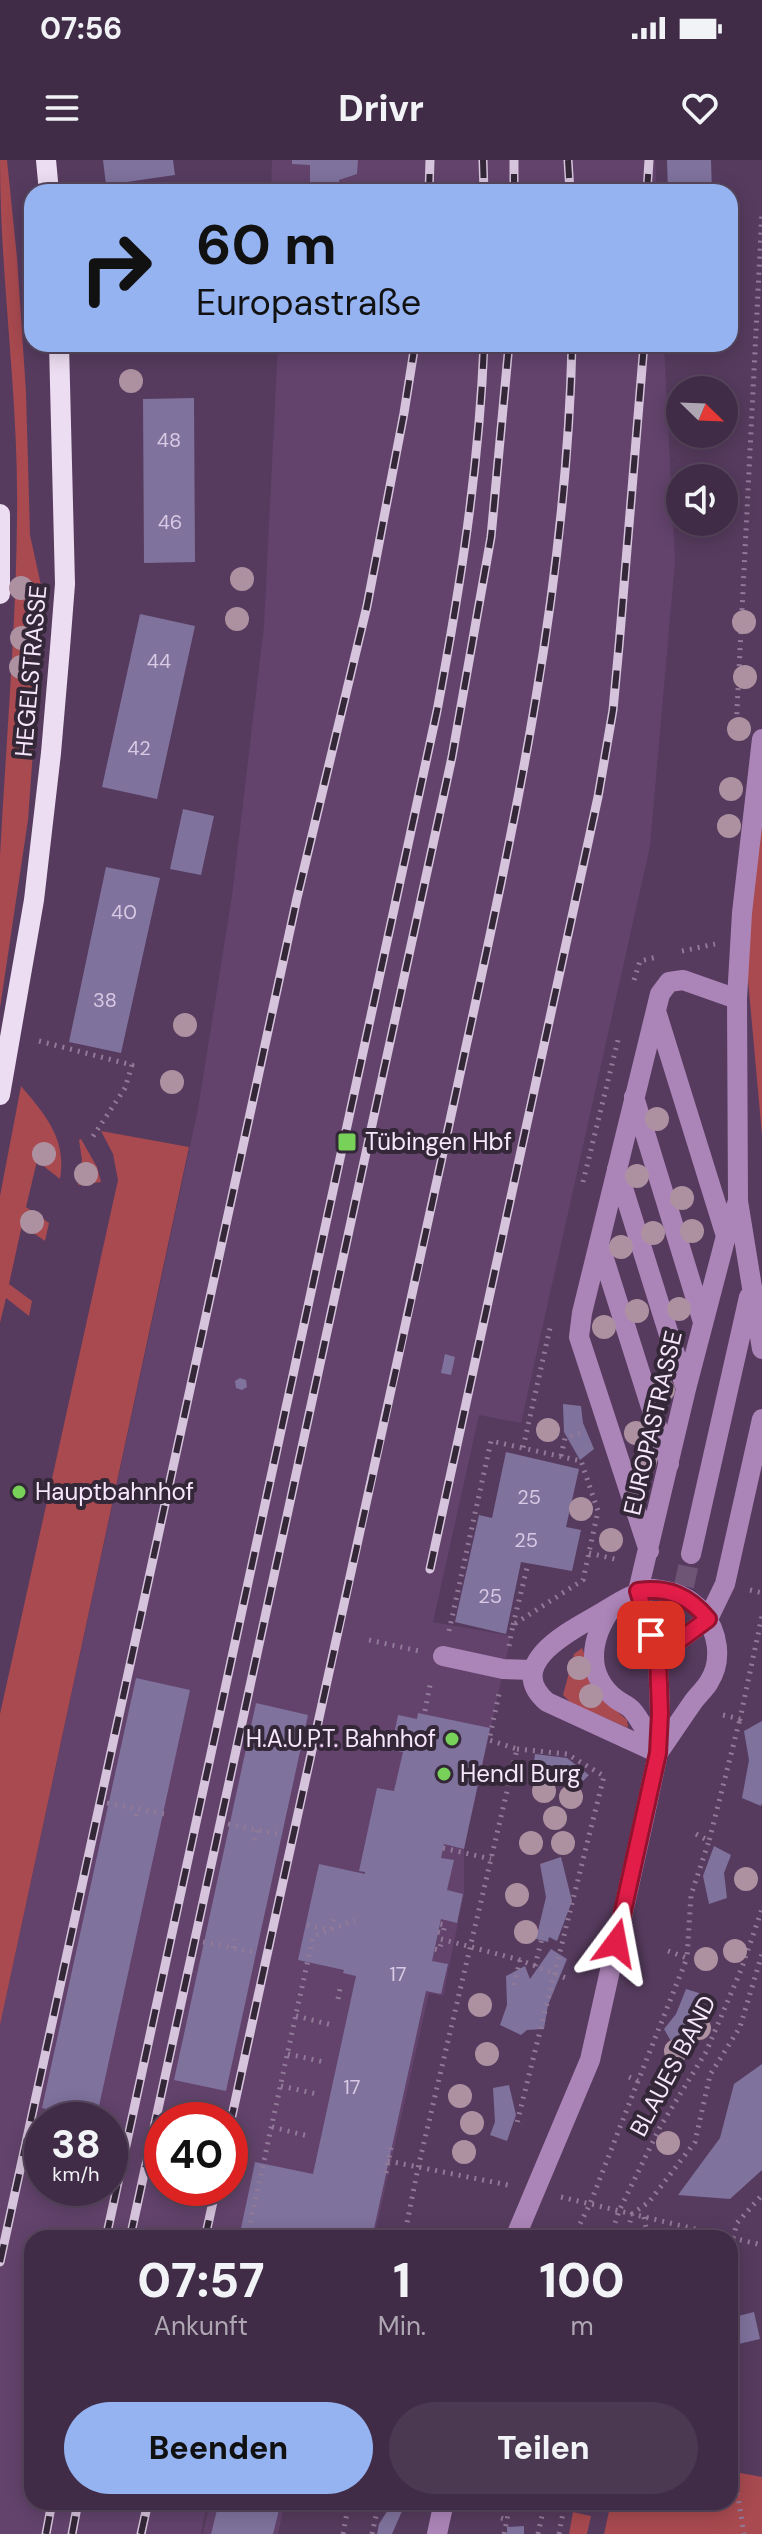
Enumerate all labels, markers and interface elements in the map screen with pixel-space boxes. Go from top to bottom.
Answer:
text: 07:56 [40,9,122,48]
text: Drivr [338,85,424,132]
icon: menu [40,86,84,130]
icon: heart [678,86,722,130]
text: 60 m [196,208,337,281]
icon: right [64,216,168,320]
text: Europastraße [196,279,421,326]
north arrow [666,376,738,448]
map controls [666,376,738,536]
house number: 48 [157,427,181,453]
button: sound [666,464,738,536]
house number: 46 [158,509,182,535]
street label: HEGELSTRASSE [8,584,53,758]
house number: 44 [147,648,171,674]
house number: 42 [127,735,151,761]
house number: 40 [111,899,137,925]
house number: 38 [93,987,117,1013]
place label: Tübingen Hbf [365,1126,512,1157]
marker: Tübingen Hbf [336,1131,358,1153]
street label: EUROPASTRASSE [616,1328,689,1518]
place label: Hauptbahnhof [35,1476,194,1507]
marker: Hauptbahnhof [10,1483,28,1501]
house number: 25 [517,1484,541,1510]
house number: 25 [514,1527,538,1553]
house number: 25 [478,1583,502,1609]
pin [617,1601,685,1669]
icon: arrive [629,1613,673,1657]
place label: H.A.U.P.T. Bahnhof [246,1723,436,1754]
marker: H.A.U.P.T. Bahnhof [443,1730,461,1748]
place label: Hendl Burg [460,1758,581,1789]
marker: Hendl Burg [435,1765,453,1783]
position arrow [574,1901,658,1985]
house number: 17 [390,1961,406,1987]
street label: BLAUES BAND [622,1990,723,2142]
house number: 17 [344,2074,360,2100]
speed limit sign: 40 [144,2102,248,2206]
text: 38 [51,2118,101,2170]
text: km/h [52,2161,100,2187]
text: 07:57 [137,2249,265,2312]
text: 1 [393,2249,411,2312]
text: 100 [539,2249,625,2312]
text: Ankunft [154,2309,248,2343]
text: Min. [378,2309,426,2343]
text: m [570,2309,594,2343]
button: Beenden [64,2402,373,2494]
button: Teilen [389,2402,698,2494]

